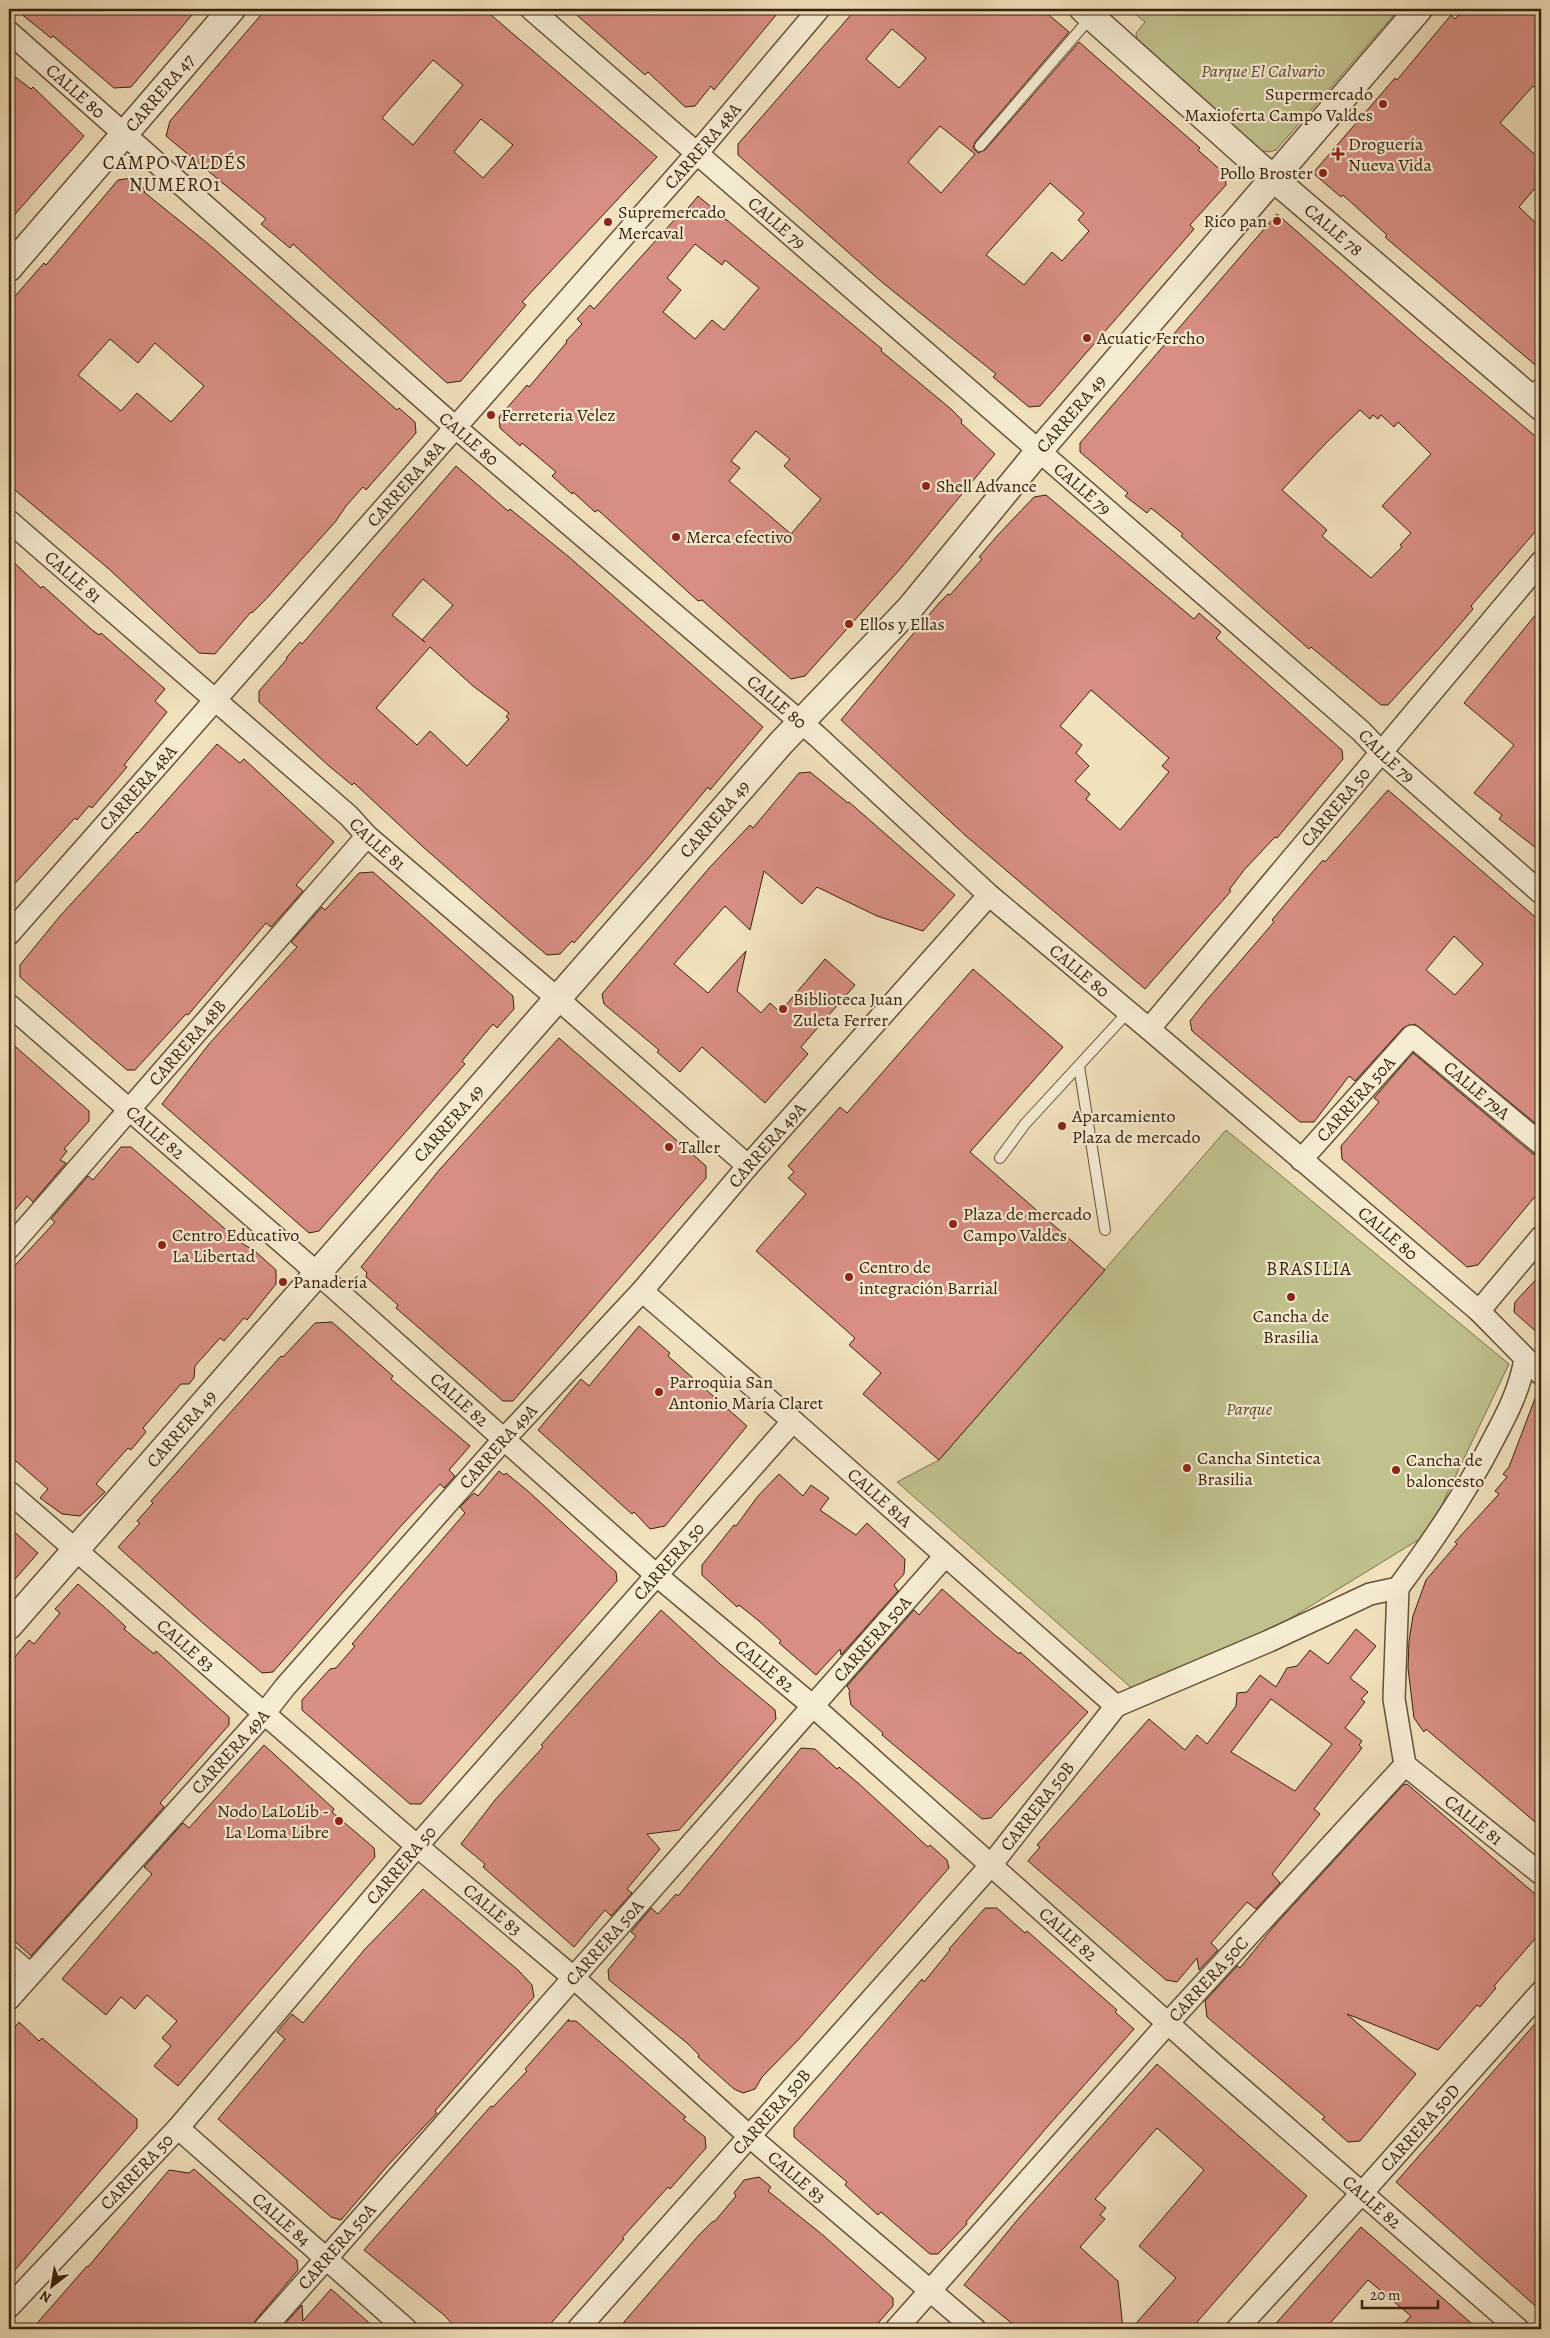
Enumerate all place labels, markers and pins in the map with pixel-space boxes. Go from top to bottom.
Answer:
place label: Supermercado Maxioferta Campo Valdes [1185,82,1373,127]
marker: Supermercado Maxioferta Campo Valdes [1377,98,1389,110]
place label: Droguería Nueva Vida [1348,132,1432,177]
marker: Droguería Nueva Vida [1332,148,1344,160]
place label: Pollo Broster [1219,161,1313,185]
marker: Pollo Broster [1317,167,1329,179]
place label: Supremercado Mercaval [618,200,726,245]
place label: Rico pan [1203,209,1267,233]
marker: Rico pan [1271,215,1283,227]
marker: Supremercado Mercaval [602,216,614,228]
place label: Acuatic Fercho [1096,326,1205,350]
marker: Acuatic Fercho [1081,332,1093,344]
place label: Ferreteria Velez [501,403,616,427]
marker: Ferreteria Velez [485,409,497,421]
place label: Shell Advance [936,474,1037,498]
marker: Shell Advance [920,480,932,492]
place label: Merca efectivo [686,525,792,549]
marker: Merca efectivo [670,531,682,543]
place label: Ellos y Ellas [859,612,945,636]
marker: Ellos y Ellas [843,618,855,630]
place label: Biblioteca Juan Zuleta Ferrer [793,987,903,1032]
marker: Biblioteca Juan Zuleta Ferrer [777,1003,789,1015]
place label: Aparcamiento Plaza de mercado [1071,1104,1200,1149]
marker: Aparcamiento Plaza de mercado [1056,1120,1068,1132]
place label: Taller [679,1135,720,1159]
marker: Taller [663,1141,675,1153]
place label: Plaza de mercado Campo Valdes [963,1202,1091,1247]
marker: Plaza de mercado Campo Valdes [947,1218,959,1230]
place label: Centro Educativo La Libertad [172,1223,299,1268]
marker: Centro Educativo La Libertad [156,1239,168,1251]
place label: Centro de integración Barrial [859,1255,998,1300]
place label: Panadería [293,1270,368,1294]
marker: Centro de integración Barrial [843,1271,855,1283]
marker: Panadería [277,1276,289,1288]
marker: Cancha de Brasilia [1285,1291,1297,1303]
place label: Cancha de Brasilia [1253,1304,1329,1349]
place label: Parroquia San Antonio María Claret [668,1370,824,1415]
marker: Parroquia San Antonio María Claret [653,1386,665,1398]
place label: Cancha Sintetica Brasilia [1197,1446,1321,1491]
place label: Cancha de baloncesto [1406,1448,1484,1493]
marker: Cancha Sintetica Brasilia [1181,1462,1193,1474]
marker: Cancha de baloncesto [1390,1464,1402,1476]
place label: Nodo LaLoLib - La Loma Libre [217,1799,329,1844]
marker: Nodo LaLoLib - La Loma Libre [333,1815,345,1827]

